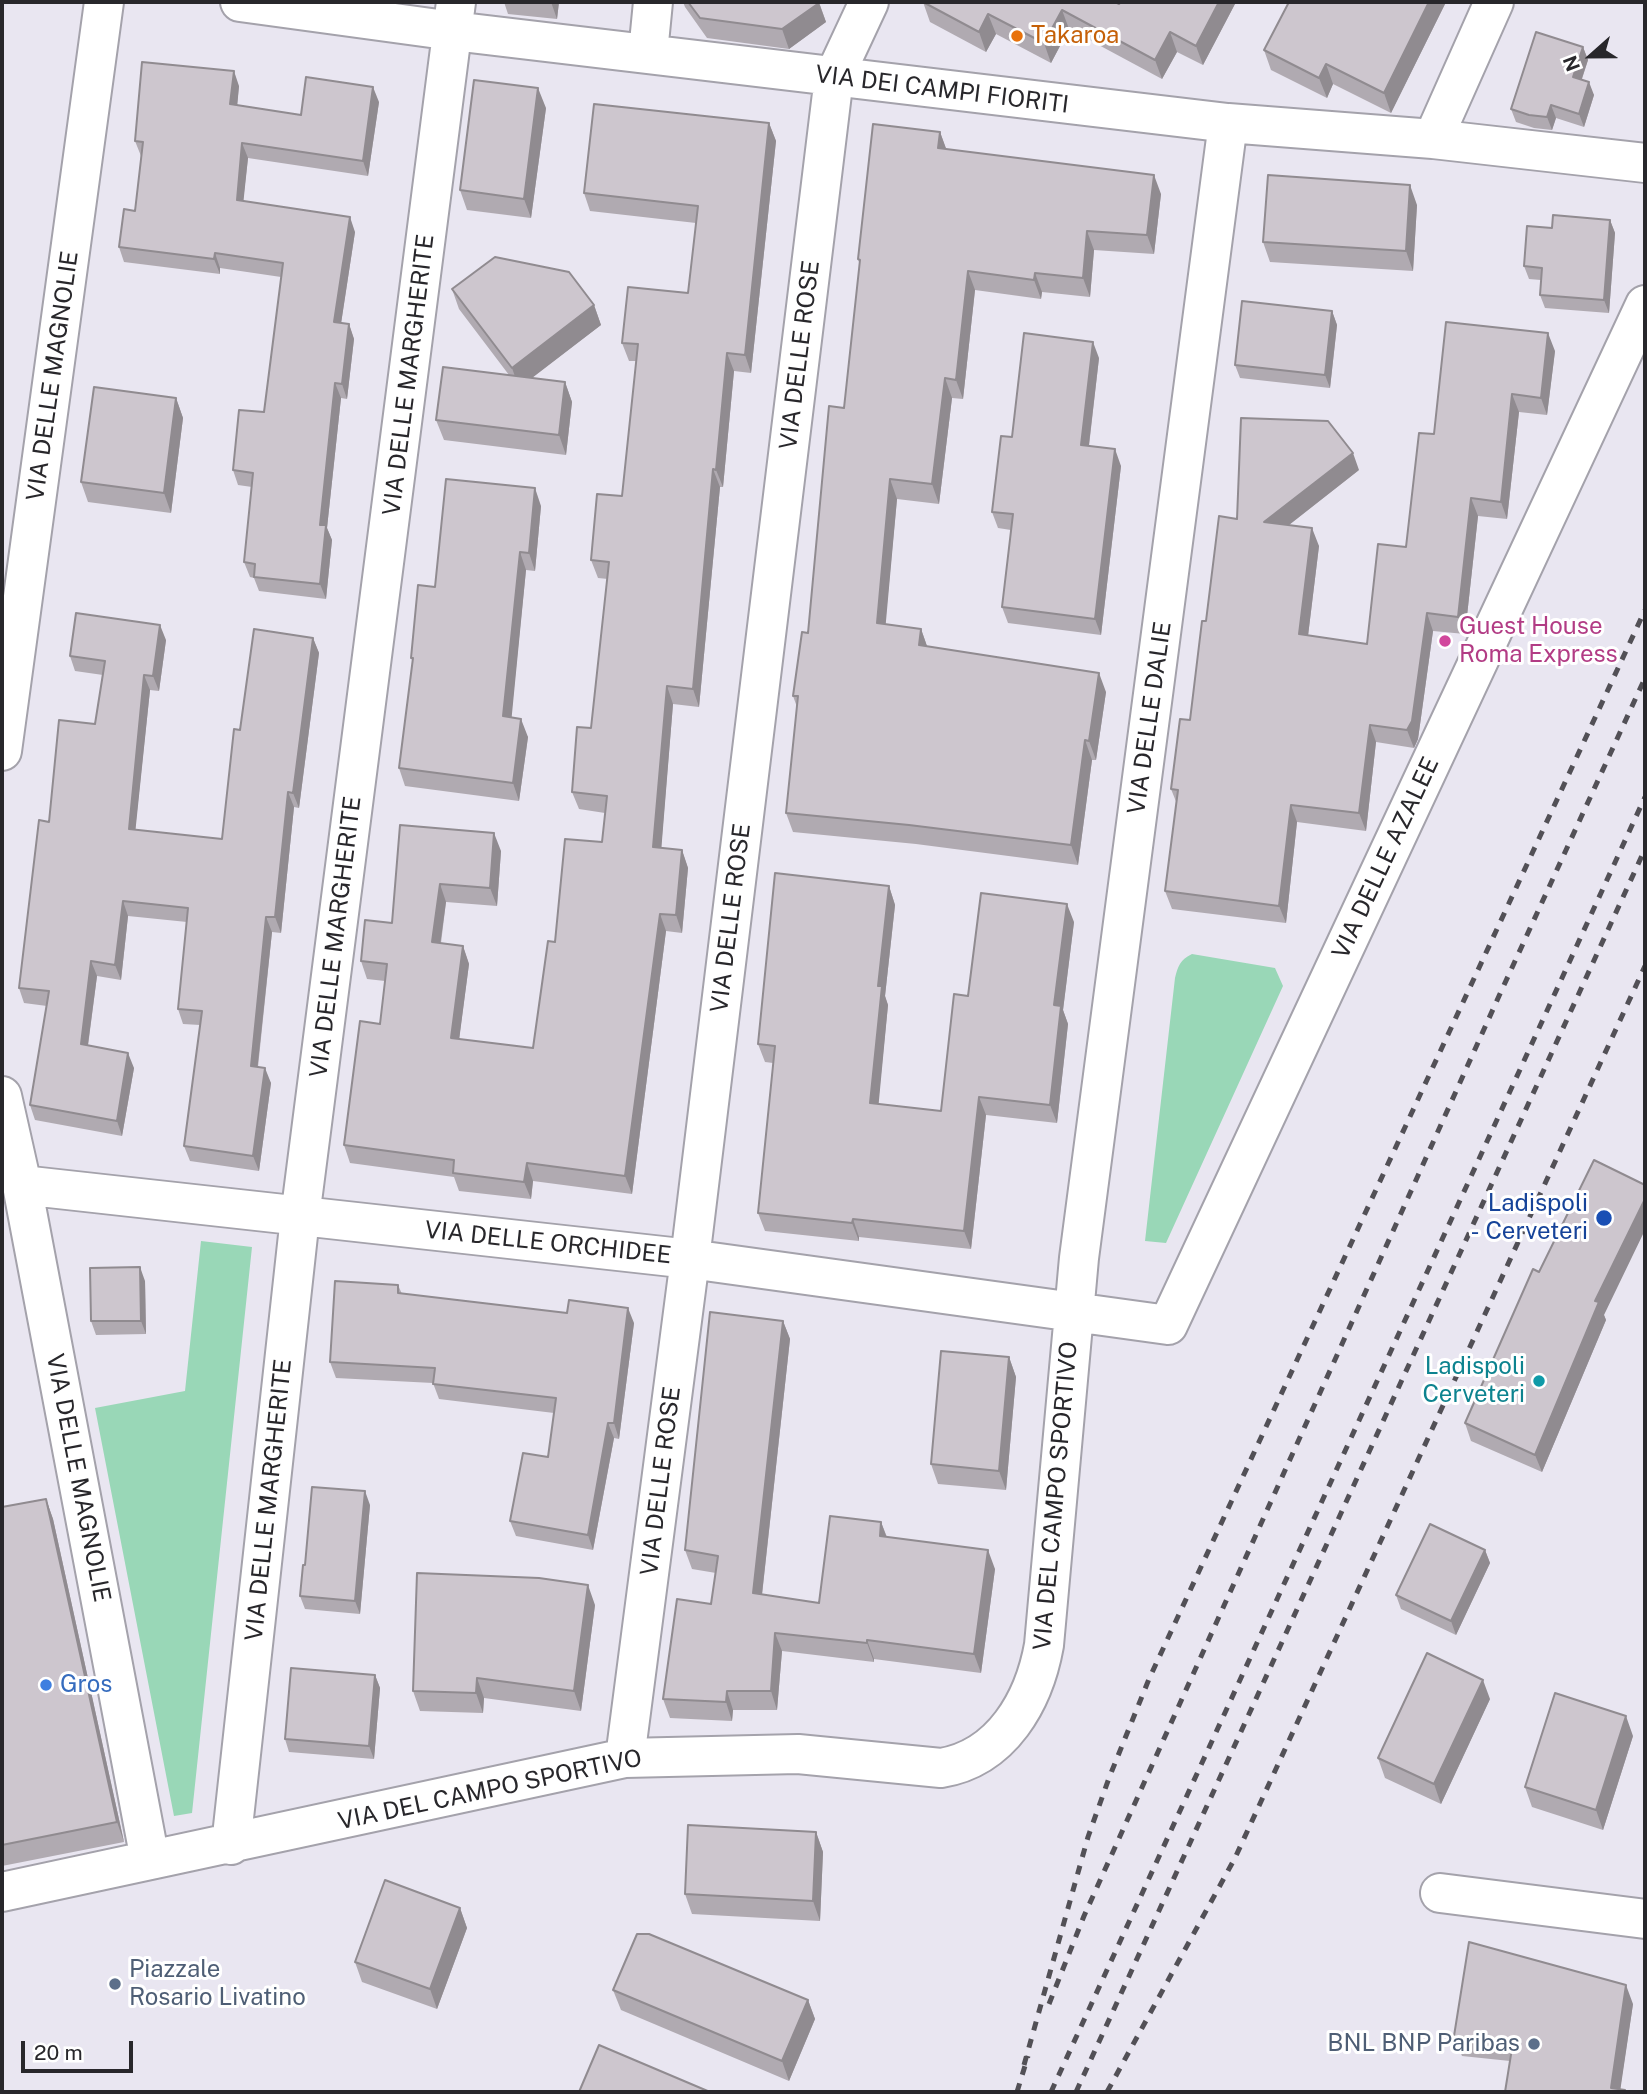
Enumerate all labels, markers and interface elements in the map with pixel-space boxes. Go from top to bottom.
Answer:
north arrow [1556,21,1626,91]
place label: Takaroa [1031,22,1119,50]
marker: Takaroa [1009,28,1025,44]
text: N [1558,53,1584,74]
street label: VIA DEI CAMPI FIORITI [814,60,1070,120]
street label: VIA DELLE MARGHERITE [377,233,441,517]
street label: VIA DELLE MAGNOLIE [21,249,85,503]
street label: VIA DELLE ROSE [774,259,826,451]
place label: Guest House Roma Express [1459,613,1618,669]
street label: VIA DELLE DALIE [1122,620,1178,816]
marker: Guest House Roma Express [1437,633,1453,649]
street label: VIA DELLE AZALEE [1327,753,1445,963]
street label: VIA DELLE MARGHERITE [304,795,368,1079]
street label: VIA DELLE ROSE [705,822,757,1014]
place label: Ladispoli - Cerveteri [1470,1190,1588,1246]
marker: Ladispoli - Cerveteri [1594,1208,1614,1228]
street label: VIA DELLE ORCHIDEE [423,1216,673,1270]
street label: VIA DEL CAMPO SPORTIVO [1028,1340,1084,1652]
street label: VIA DELLE MAGNOLIE [40,1351,116,1605]
place label: Ladispoli Cerveteri [1422,1353,1525,1409]
street label: VIA DELLE MARGHERITE [240,1358,298,1642]
marker: Ladispoli Cerveteri [1531,1373,1547,1389]
street label: VIA DELLE ROSE [635,1385,687,1577]
place label: Gros [60,1671,112,1699]
marker: Gros [38,1677,54,1693]
street label: VIA DEL CAMPO SPORTIVO [335,1744,645,1836]
place label: Piazzale Rosario Livatino [129,1956,306,2012]
marker: Piazzale Rosario Livatino [107,1976,123,1992]
scale bar [24,2028,136,2072]
place label: BNL BNP Paribas [1327,2030,1520,2058]
marker: BNL BNP Paribas [1526,2036,1542,2052]
text: 20 m [34,2040,83,2065]

